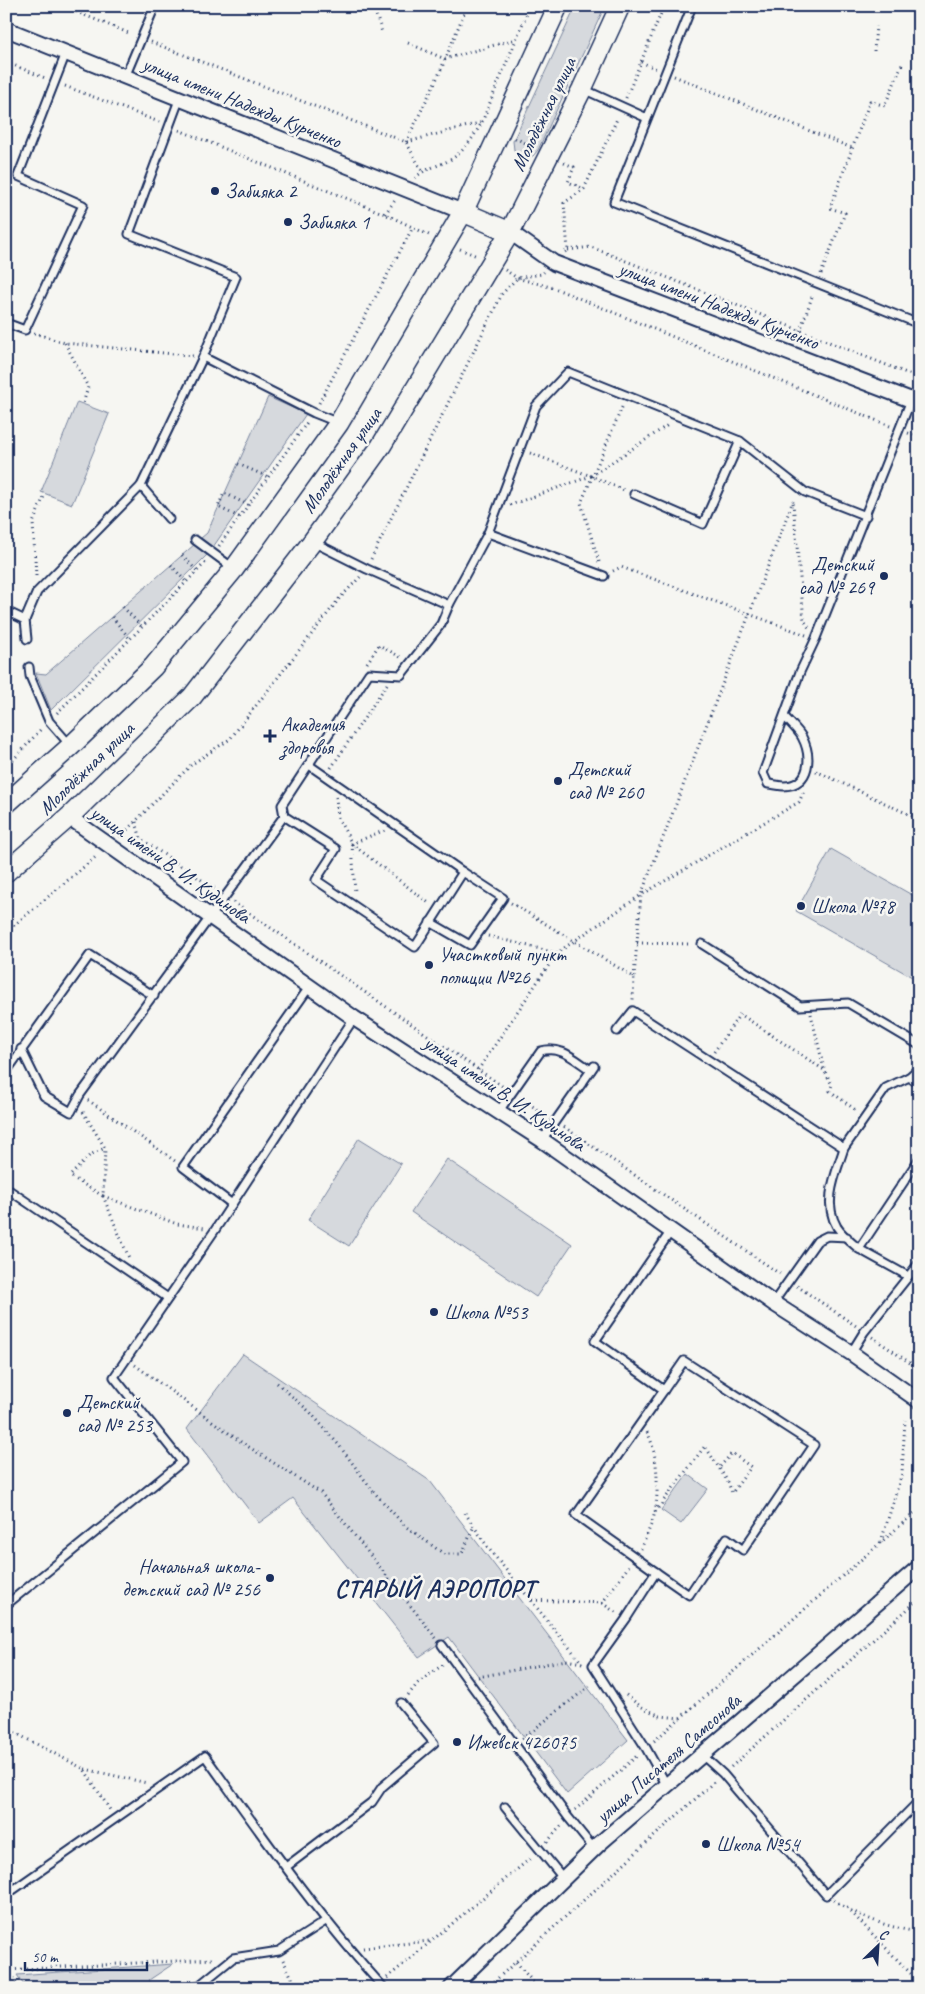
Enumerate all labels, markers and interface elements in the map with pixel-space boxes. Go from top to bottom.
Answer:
street label: улица имени Надежды Курченко [138,51,346,154]
street label: Молодёжная улица [505,52,583,175]
place label: Забияка 2 [225,179,298,204]
marker: Забияка 2 [209,185,221,197]
place label: Забияка 1 [298,210,370,235]
marker: Забияка 1 [282,216,294,228]
street label: улица имени Надежды Курченко [615,255,823,355]
street label: Молодёжная улица [296,401,388,518]
place label: Детский сад № 269 [799,552,876,600]
marker: Детский сад № 269 [878,570,890,582]
place label: Академия здоровья [278,712,345,761]
street label: Молодёжная улица [33,715,141,820]
marker: Академия здоровья [263,729,277,743]
place label: Детский сад № 260 [568,757,645,805]
marker: Детский сад № 260 [552,775,564,787]
street label: улица имени В. И. Кудинова [85,799,257,930]
place label: Школа №78 [811,894,896,919]
marker: Школа №78 [795,900,807,912]
place label: Участковый пункт полиции №26 [439,942,567,990]
marker: Участковый пункт полиции №26 [423,959,435,971]
street label: улица имени В. И. Кудинова [418,1029,591,1158]
place label: Школа №53 [444,1300,529,1325]
marker: Школа №53 [428,1306,440,1318]
place label: Детский сад № 253 [77,1390,154,1438]
marker: Детский сад № 253 [61,1407,73,1419]
place label: Начальная школа- детский сад № 256 [122,1554,261,1602]
marker: Начальная школа- детский сад № 256 [264,1572,276,1584]
district label: СТАРЫЙ АЭРОПОРТ [335,1573,540,1605]
street label: улица Писателя Самсонова [590,1687,748,1829]
place label: Ижевск 426075 [467,1730,577,1755]
marker: Ижевск 426075 [451,1736,463,1748]
place label: Школа №54 [716,1832,801,1857]
marker: Школа №54 [700,1838,712,1850]
north arrow [852,1922,902,1972]
text: С [877,1926,892,1945]
scale bar [25,1939,148,1971]
text: 50 m [32,1948,59,1967]

